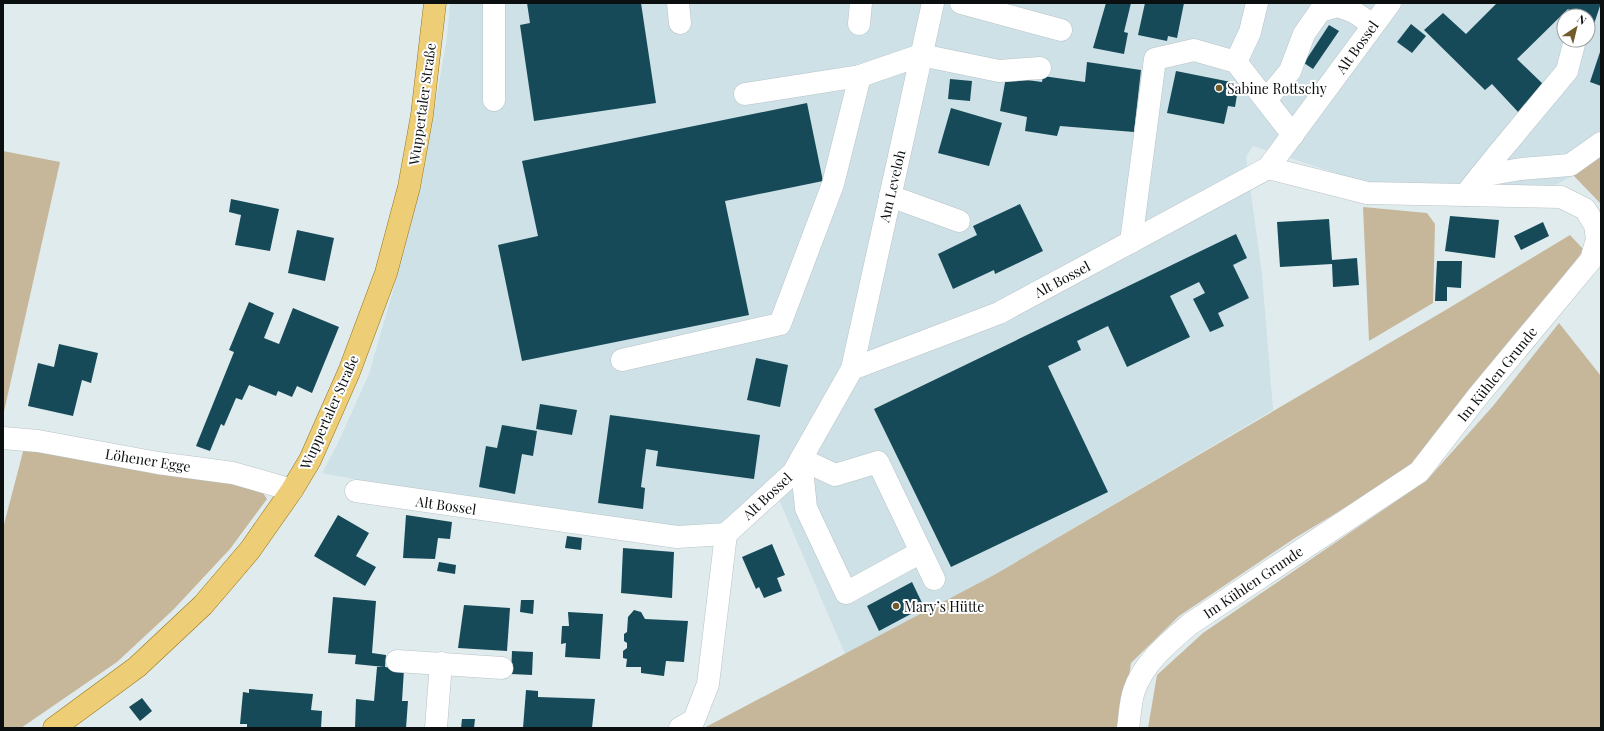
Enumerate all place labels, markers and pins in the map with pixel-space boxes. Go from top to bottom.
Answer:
place label: Sabine Rottschy [1227,79,1327,98]
marker: Sabine Rottschy [1214,83,1224,93]
place label: Mary’s Hütte [904,597,984,616]
marker: Mary’s Hütte [891,601,901,611]

